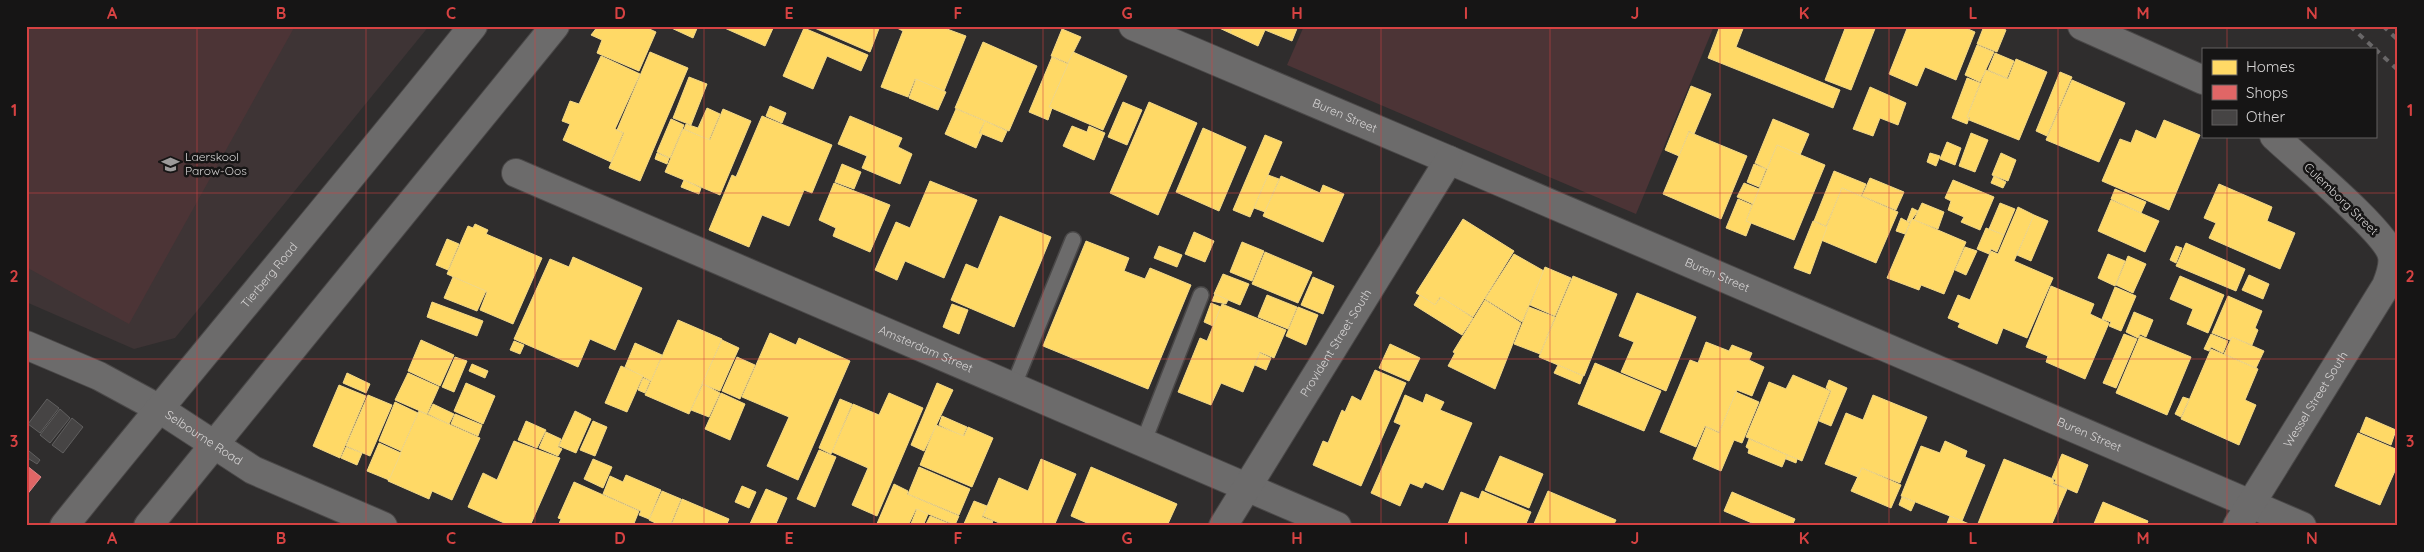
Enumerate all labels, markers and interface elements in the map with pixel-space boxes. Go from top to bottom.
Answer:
text: A [107,3,118,23]
text: B [276,3,286,23]
text: C [446,3,456,23]
text: D [614,3,626,23]
text: E [784,3,794,23]
text: F [954,3,963,23]
text: G [1121,3,1133,23]
text: H [1291,3,1303,23]
text: I [1464,3,1468,23]
text: J [1631,3,1639,23]
text: K [1799,3,1809,23]
text: L [1969,3,1978,23]
text: M [2136,3,2150,23]
text: N [2306,3,2318,23]
legend [2202,48,2376,138]
text: Homes [2246,57,2295,76]
text: Shops [2246,83,2288,102]
street label: Buren Street [1310,95,1380,136]
text: 1 [11,100,17,120]
text: 1 [2407,100,2413,120]
text: Other [2246,107,2286,126]
place label: Laerskool Parow-Oos [185,149,247,178]
school or university icon: Laerskool Parow-Oos [161,154,181,174]
street label: Culemborg Street [2301,159,2382,238]
street label: Tierberg Road [238,239,300,311]
street label: Buren Street [1683,254,1752,295]
text: 2 [9,266,19,286]
text: 2 [2405,266,2415,286]
street label: Provident Street South [1297,286,1374,399]
street label: Amsterdam Street [877,322,975,376]
street label: Wessel Street South [2280,348,2351,450]
street label: Selbourne Road [163,407,245,468]
street label: Buren Street [2055,414,2124,455]
text: 3 [10,431,18,451]
text: 3 [2406,431,2414,451]
text: A [107,528,118,548]
text: B [276,528,286,548]
text: C [446,528,456,548]
text: D [614,528,626,548]
text: E [784,528,794,548]
text: F [954,528,963,548]
text: G [1121,528,1133,548]
text: H [1291,528,1303,548]
text: I [1464,528,1468,548]
text: J [1631,528,1639,548]
text: K [1799,528,1809,548]
text: L [1969,528,1978,548]
text: M [2136,528,2150,548]
text: N [2306,528,2318,548]

